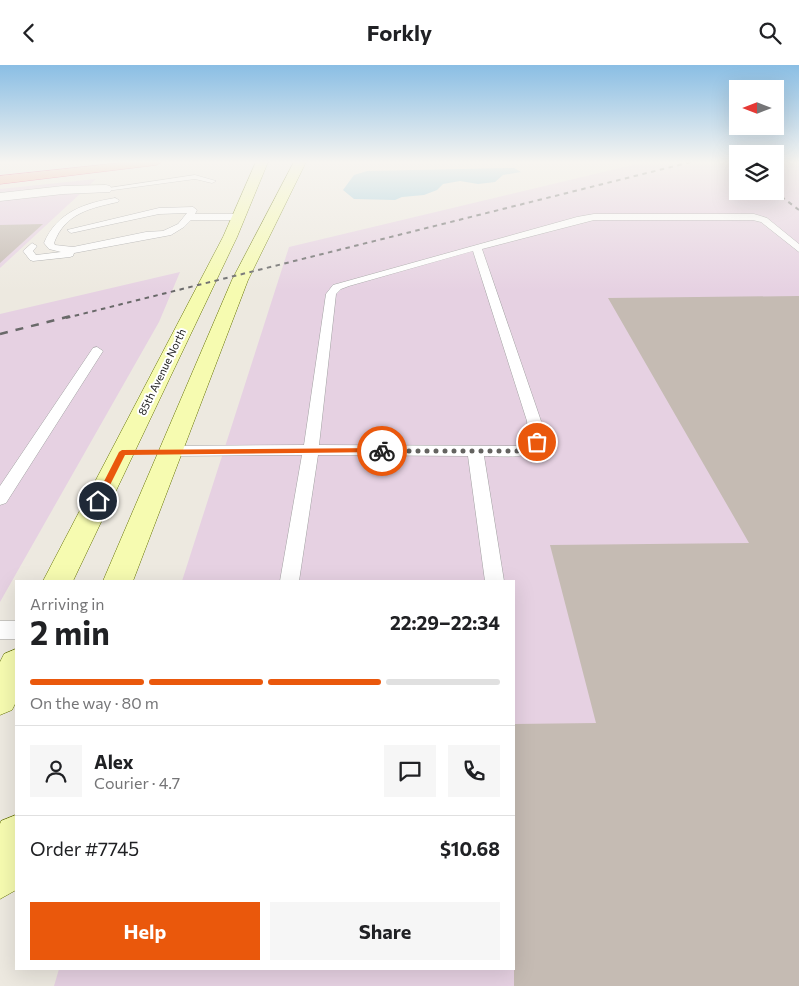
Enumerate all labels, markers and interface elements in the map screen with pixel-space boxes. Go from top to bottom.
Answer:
icon: back [15,19,43,47]
text: Forkly [367,19,432,46]
icon: search [756,19,784,47]
north arrow [729,80,784,135]
map controls [729,80,784,200]
button: layers [729,145,784,200]
street label: 85th Avenue North [135,326,188,417]
pin [516,421,558,463]
courier [357,426,407,476]
icon: bag [523,428,551,456]
icon: bike [368,437,396,465]
pin [77,480,119,522]
icon: home [84,487,112,515]
text: Arriving in [30,594,104,613]
text: 22:29–22:34 [390,611,500,634]
text: 2 min [30,612,110,652]
text: On the way · 80 m [30,693,159,712]
button: person [30,745,82,797]
button: chat [384,745,436,797]
button: phone [448,745,500,797]
text: Alex [94,750,134,773]
text: Courier · 4.7 [94,773,180,792]
text: Order #7745 [30,837,139,860]
text: $10.68 [440,837,500,860]
button: Help [30,902,260,960]
button: Share [270,902,500,960]

